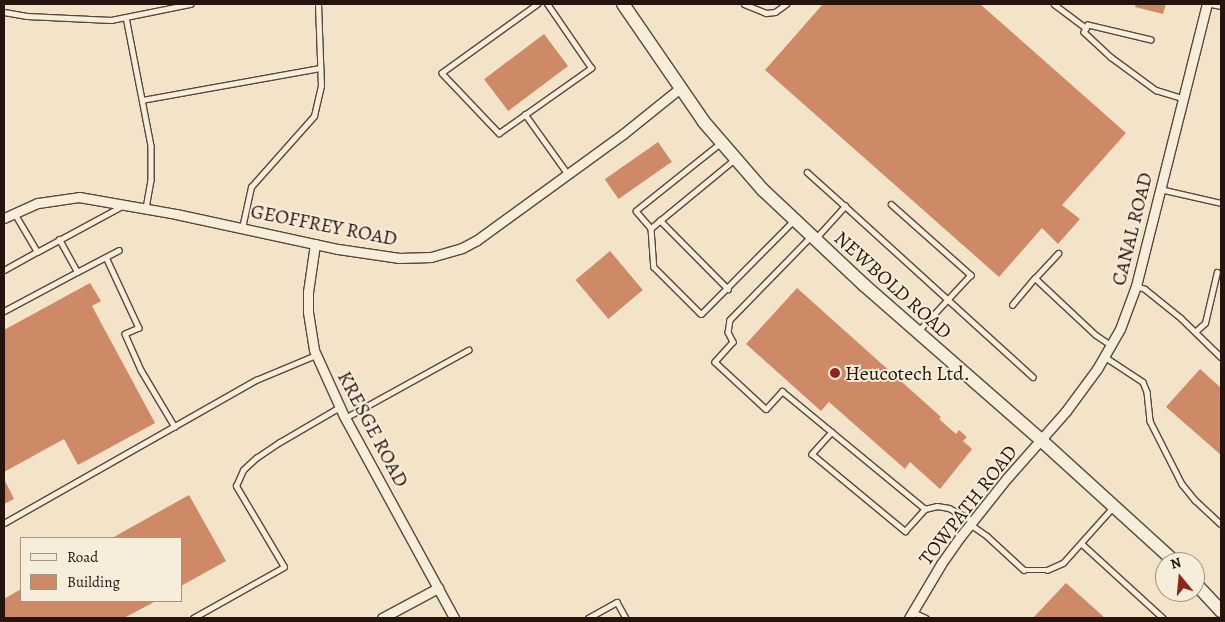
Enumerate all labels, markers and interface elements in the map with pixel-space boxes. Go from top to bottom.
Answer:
street label: CANAL ROAD [1106,170,1158,288]
street label: GEOFFREY ROAD [249,199,399,251]
street label: NEWBOLD ROAD [829,226,957,344]
place label: Heucotech Ltd. [845,361,970,385]
street label: KRESGE ROAD [332,367,414,491]
marker: Heucotech Ltd. [829,367,841,379]
street label: TOWPATH ROAD [914,440,1022,570]
legend [20,537,182,602]
text: Road [67,547,98,567]
north arrow [1155,552,1205,602]
text: N [1168,553,1183,574]
text: Building [67,572,120,592]

